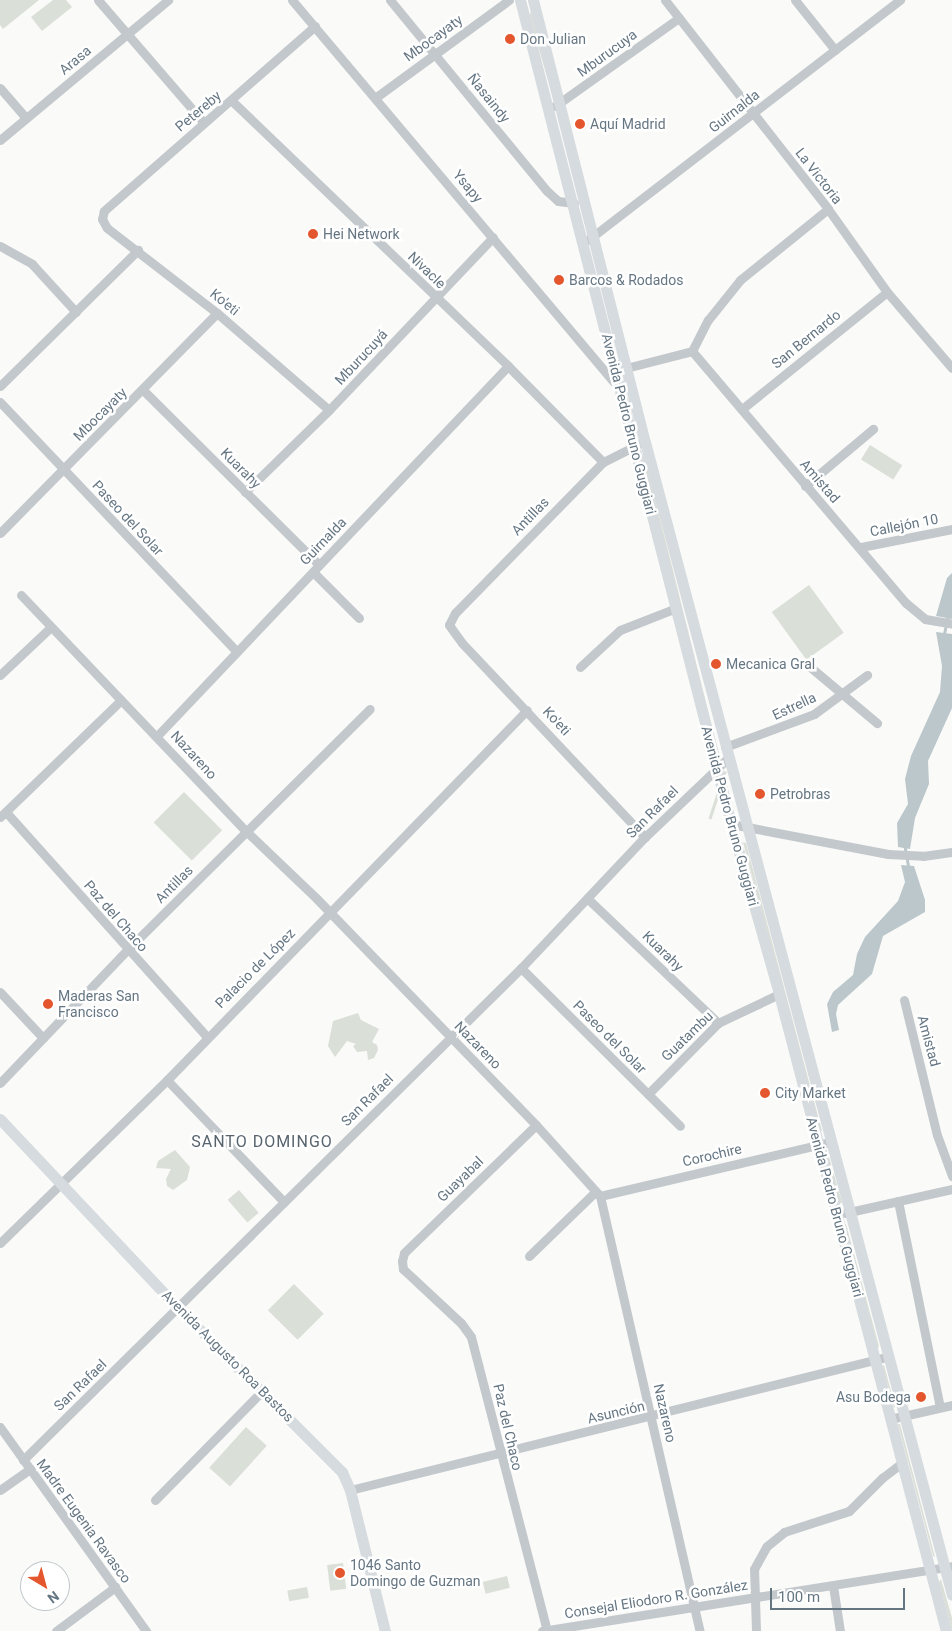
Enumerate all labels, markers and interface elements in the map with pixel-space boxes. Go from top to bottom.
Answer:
street label: Mbocayaty [400,11,466,65]
street label: Mburucuya [574,26,640,80]
place label: Don Julian [520,31,586,47]
marker: Don Julian [504,33,516,45]
street label: Arasa [56,42,94,78]
street label: Ñasaindy [464,70,514,126]
street label: Guirnalda [705,86,763,136]
street label: Petereby [172,87,224,135]
place label: Aquí Madrid [590,116,666,132]
marker: Aquí Madrid [574,118,586,130]
street label: La Victoria [792,145,846,207]
street label: Ysapy [450,166,486,206]
place label: Hei Network [323,226,400,242]
marker: Hei Network [307,228,319,240]
street label: Nivacle [405,248,449,292]
place label: Barcos & Rodados [569,272,683,288]
marker: Barcos & Rodados [553,274,565,286]
street label: Ko'eti [207,285,243,319]
street label: San Bernardo [768,306,844,372]
street label: Mburucuyá [331,326,391,388]
street label: Avenida Pedro Bruno Guggiari [598,332,660,516]
street label: Mbocayaty [70,384,130,444]
street label: Kuarahy [217,444,265,492]
street label: Amistad [797,456,843,506]
street label: Paseo del Solar [89,477,167,559]
street label: Antillas [508,493,552,539]
street label: Callejón 10 [868,510,940,540]
street label: Guirnalda [296,514,350,568]
place label: Mecanica Gral [726,656,815,672]
marker: Mecanica Gral [710,658,722,670]
street label: Estrella [770,689,818,723]
street label: Ko'eti [540,703,574,739]
street label: Avenida Pedro Bruno Guggiari [698,724,762,908]
street label: Nazareno [167,727,221,783]
street label: San Rafael [622,782,682,842]
place label: Petrobras [770,786,831,802]
marker: Petrobras [754,788,766,800]
street label: Antillas [152,862,196,906]
street label: Paz del Chaco [81,877,151,955]
street label: Palacio de López [212,925,298,1011]
street label: Kuarahy [639,927,687,975]
place label: Maderas San Francisco [58,988,140,1020]
street label: Paseo del Solar [570,997,650,1077]
marker: Maderas San Francisco [42,998,54,1010]
street label: Guatambu [658,1007,716,1065]
street label: Amistad [914,1014,944,1068]
street label: Nazareno [451,1018,505,1072]
street label: San Rafael [337,1070,397,1130]
place label: City Market [775,1085,846,1101]
marker: City Market [759,1087,771,1099]
street label: Avenida Pedro Bruno Guggiari [803,1115,867,1299]
district label: SANTO DOMINGO [190,1132,334,1152]
street label: Corochire [681,1140,743,1170]
street label: Guayabal [433,1153,487,1205]
street label: Avenida Augusto Roa Bastos [159,1287,297,1425]
street label: San Rafael [50,1356,110,1414]
street label: Paz del Chaco [490,1382,526,1472]
street label: Nazareno [650,1382,680,1444]
place label: Asu Bodega [836,1389,911,1405]
marker: Asu Bodega [915,1391,927,1403]
street label: Asunción [586,1397,646,1427]
street label: Madre Eugenia Ravasco [33,1456,135,1586]
place label: 1046 Santo Domingo de Guzman [350,1557,481,1590]
north arrow [20,1561,70,1611]
marker: 1046 Santo Domingo de Guzman [334,1567,346,1579]
street label: Consejal Eliodoro R. González [563,1576,749,1622]
scale bar [772,1578,907,1610]
text: N [45,1588,62,1607]
text: 100 m [778,1588,820,1606]

